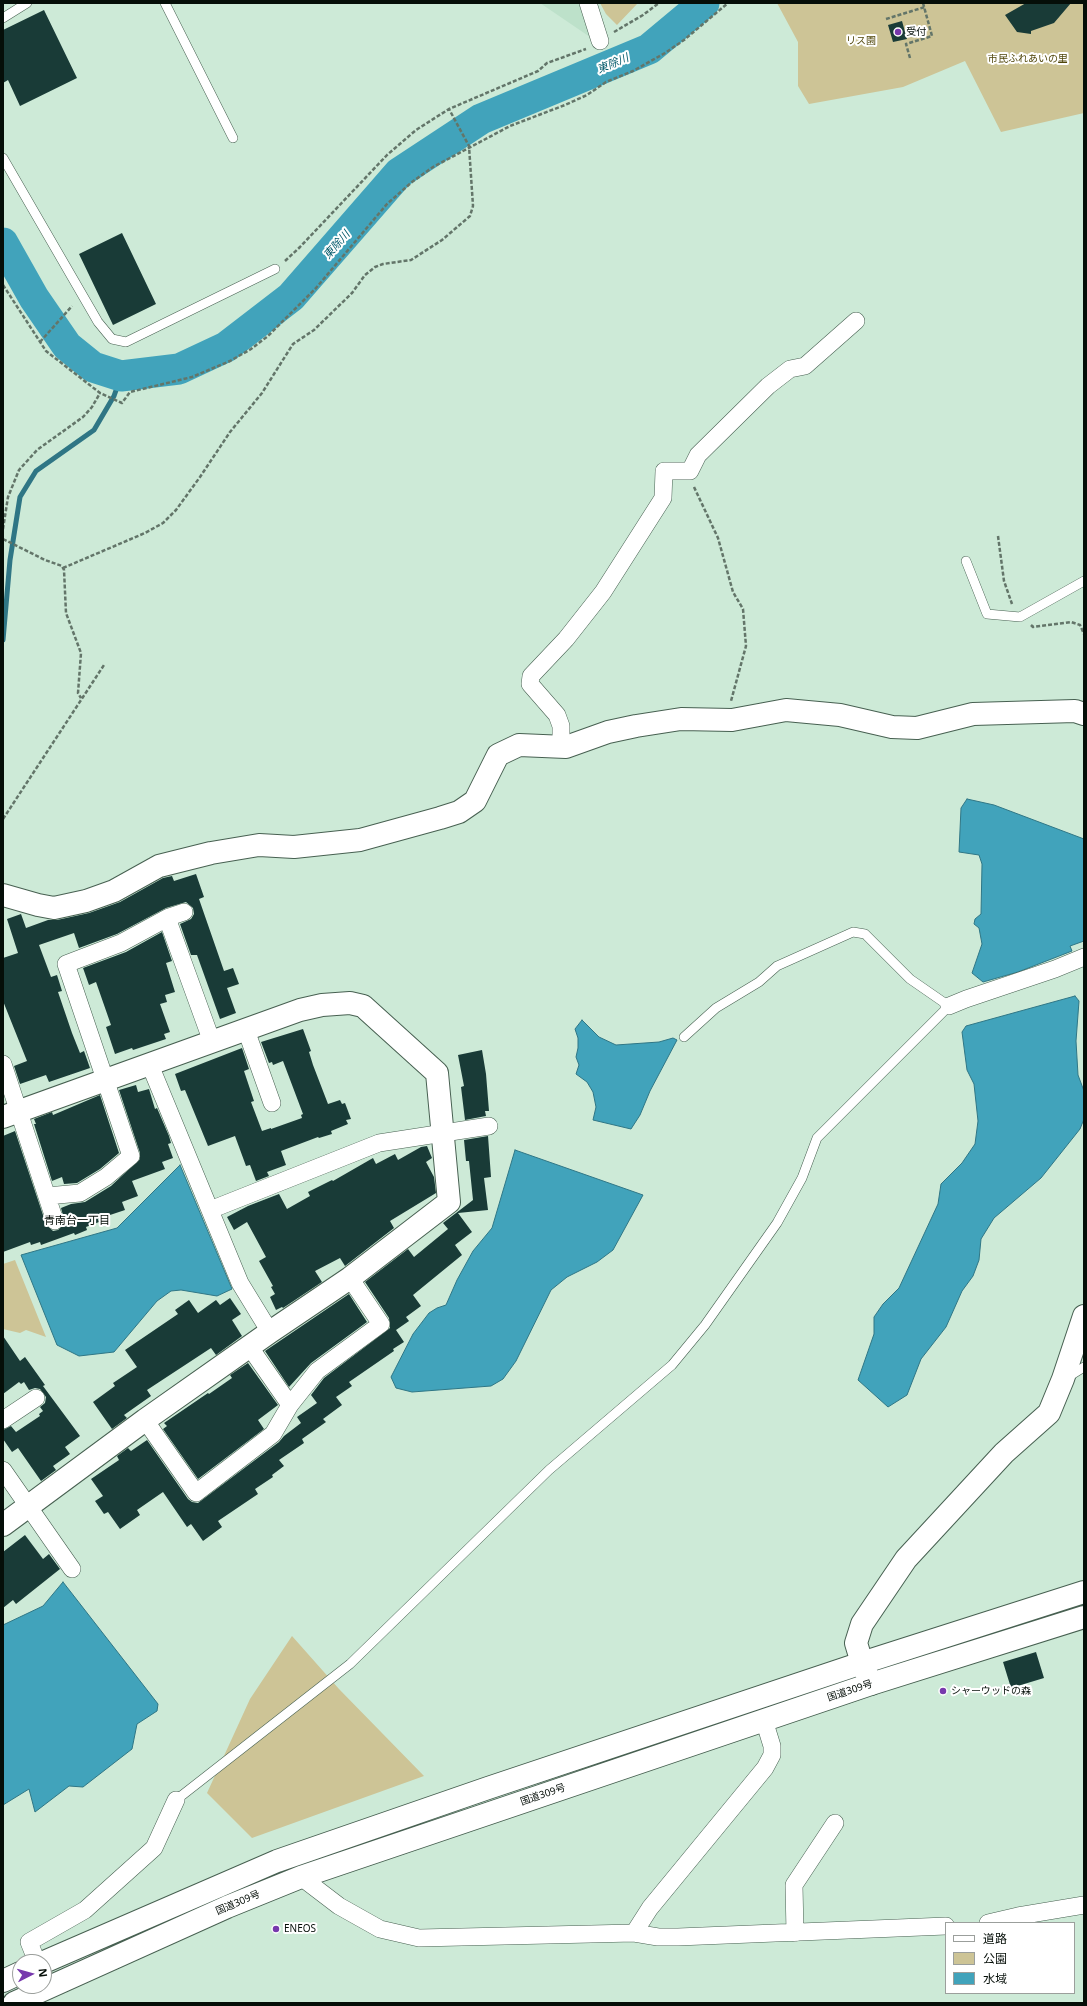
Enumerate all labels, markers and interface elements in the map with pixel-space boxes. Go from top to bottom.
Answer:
place label: 受付 [906,26,926,38]
marker: 受付 [893,27,903,37]
park label: リス園 [846,35,876,47]
water label: 東除川 [595,51,631,77]
park label: 市民ふれあいの里 [988,53,1068,65]
water label: 東除川 [321,228,353,262]
district label: 青南台一丁目 [44,1214,110,1228]
street label: 国道309号 [826,1678,874,1704]
place label: シャーウッドの森 [951,1685,1031,1697]
marker: シャーウッドの森 [938,1686,948,1696]
street label: 国道309号 [519,1782,567,1808]
street label: 国道309号 [214,1888,262,1918]
legend [945,1922,1075,1994]
place label: ENEOS [284,1923,316,1935]
marker: ENEOS [271,1924,281,1934]
text: 道路 [983,1930,1007,1947]
text: 公園 [983,1950,1007,1967]
north arrow [12,1954,52,1994]
text: N [36,1968,51,1978]
text: 水域 [983,1970,1007,1987]

